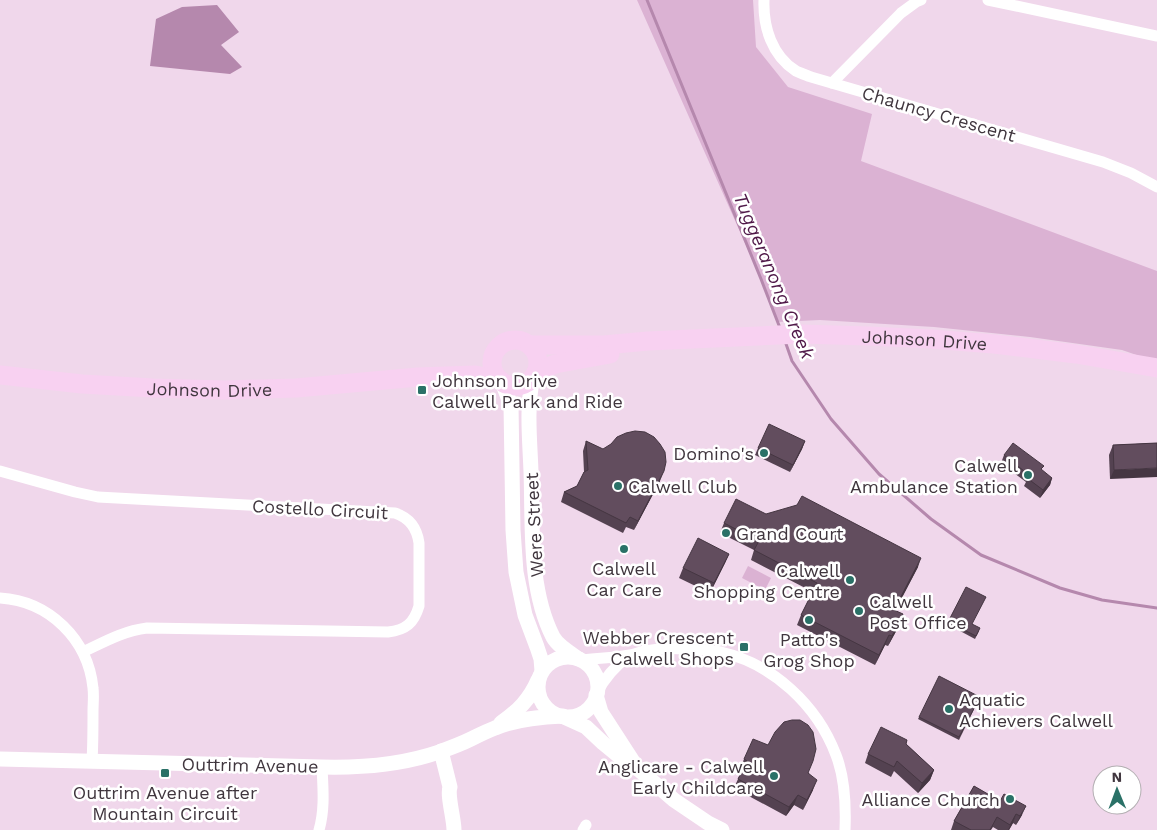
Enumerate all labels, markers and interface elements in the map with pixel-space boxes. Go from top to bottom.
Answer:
street label: Chauncy Crescent [860,82,1019,146]
water label: Tuggeranong Creek [729,189,820,363]
street label: Johnson Drive [862,325,988,354]
place label: Johnson Drive Calwell Park and Ride [432,370,623,412]
street label: Johnson Drive [146,377,272,401]
marker: Johnson Drive Calwell Park and Ride [416,384,428,396]
place label: Domino's [673,443,754,464]
marker: Domino's [758,447,770,459]
place label: Calwell Ambulance Station [850,455,1018,497]
marker: Calwell Ambulance Station [1022,469,1034,481]
street label: Were Street [521,472,547,578]
place label: Calwell Club [628,476,738,497]
marker: Calwell Club [612,480,624,492]
street label: Costello Circuit [251,495,389,523]
place label: Grand Court [736,523,844,544]
marker: Grand Court [720,527,732,539]
marker: Calwell Car Care [618,543,630,555]
place label: Calwell Car Care [586,558,662,600]
place label: Calwell Shopping Centre [694,560,840,602]
marker: Calwell Shopping Centre [844,574,856,586]
place label: Calwell Post Office [869,591,967,633]
marker: Calwell Post Office [853,605,865,617]
marker: Patto's Grog Shop [803,614,815,626]
place label: Webber Crescent Calwell Shops [583,627,734,669]
place label: Patto's Grog Shop [763,629,855,671]
marker: Webber Crescent Calwell Shops [738,641,750,653]
place label: Aquatic Achievers Calwell [959,689,1114,731]
marker: Aquatic Achievers Calwell [943,703,955,715]
street label: Outtrim Avenue [181,753,319,777]
place label: Anglicare - Calwell Early Childcare [598,756,764,798]
north arrow [1092,765,1142,815]
marker: Outtrim Avenue after Mountain Circuit [159,767,171,779]
text: N [1111,769,1122,785]
marker: Anglicare - Calwell Early Childcare [768,770,780,782]
place label: Outtrim Avenue after Mountain Circuit [73,782,257,824]
place label: Alliance Church [862,789,1000,810]
marker: Alliance Church [1004,793,1016,805]

